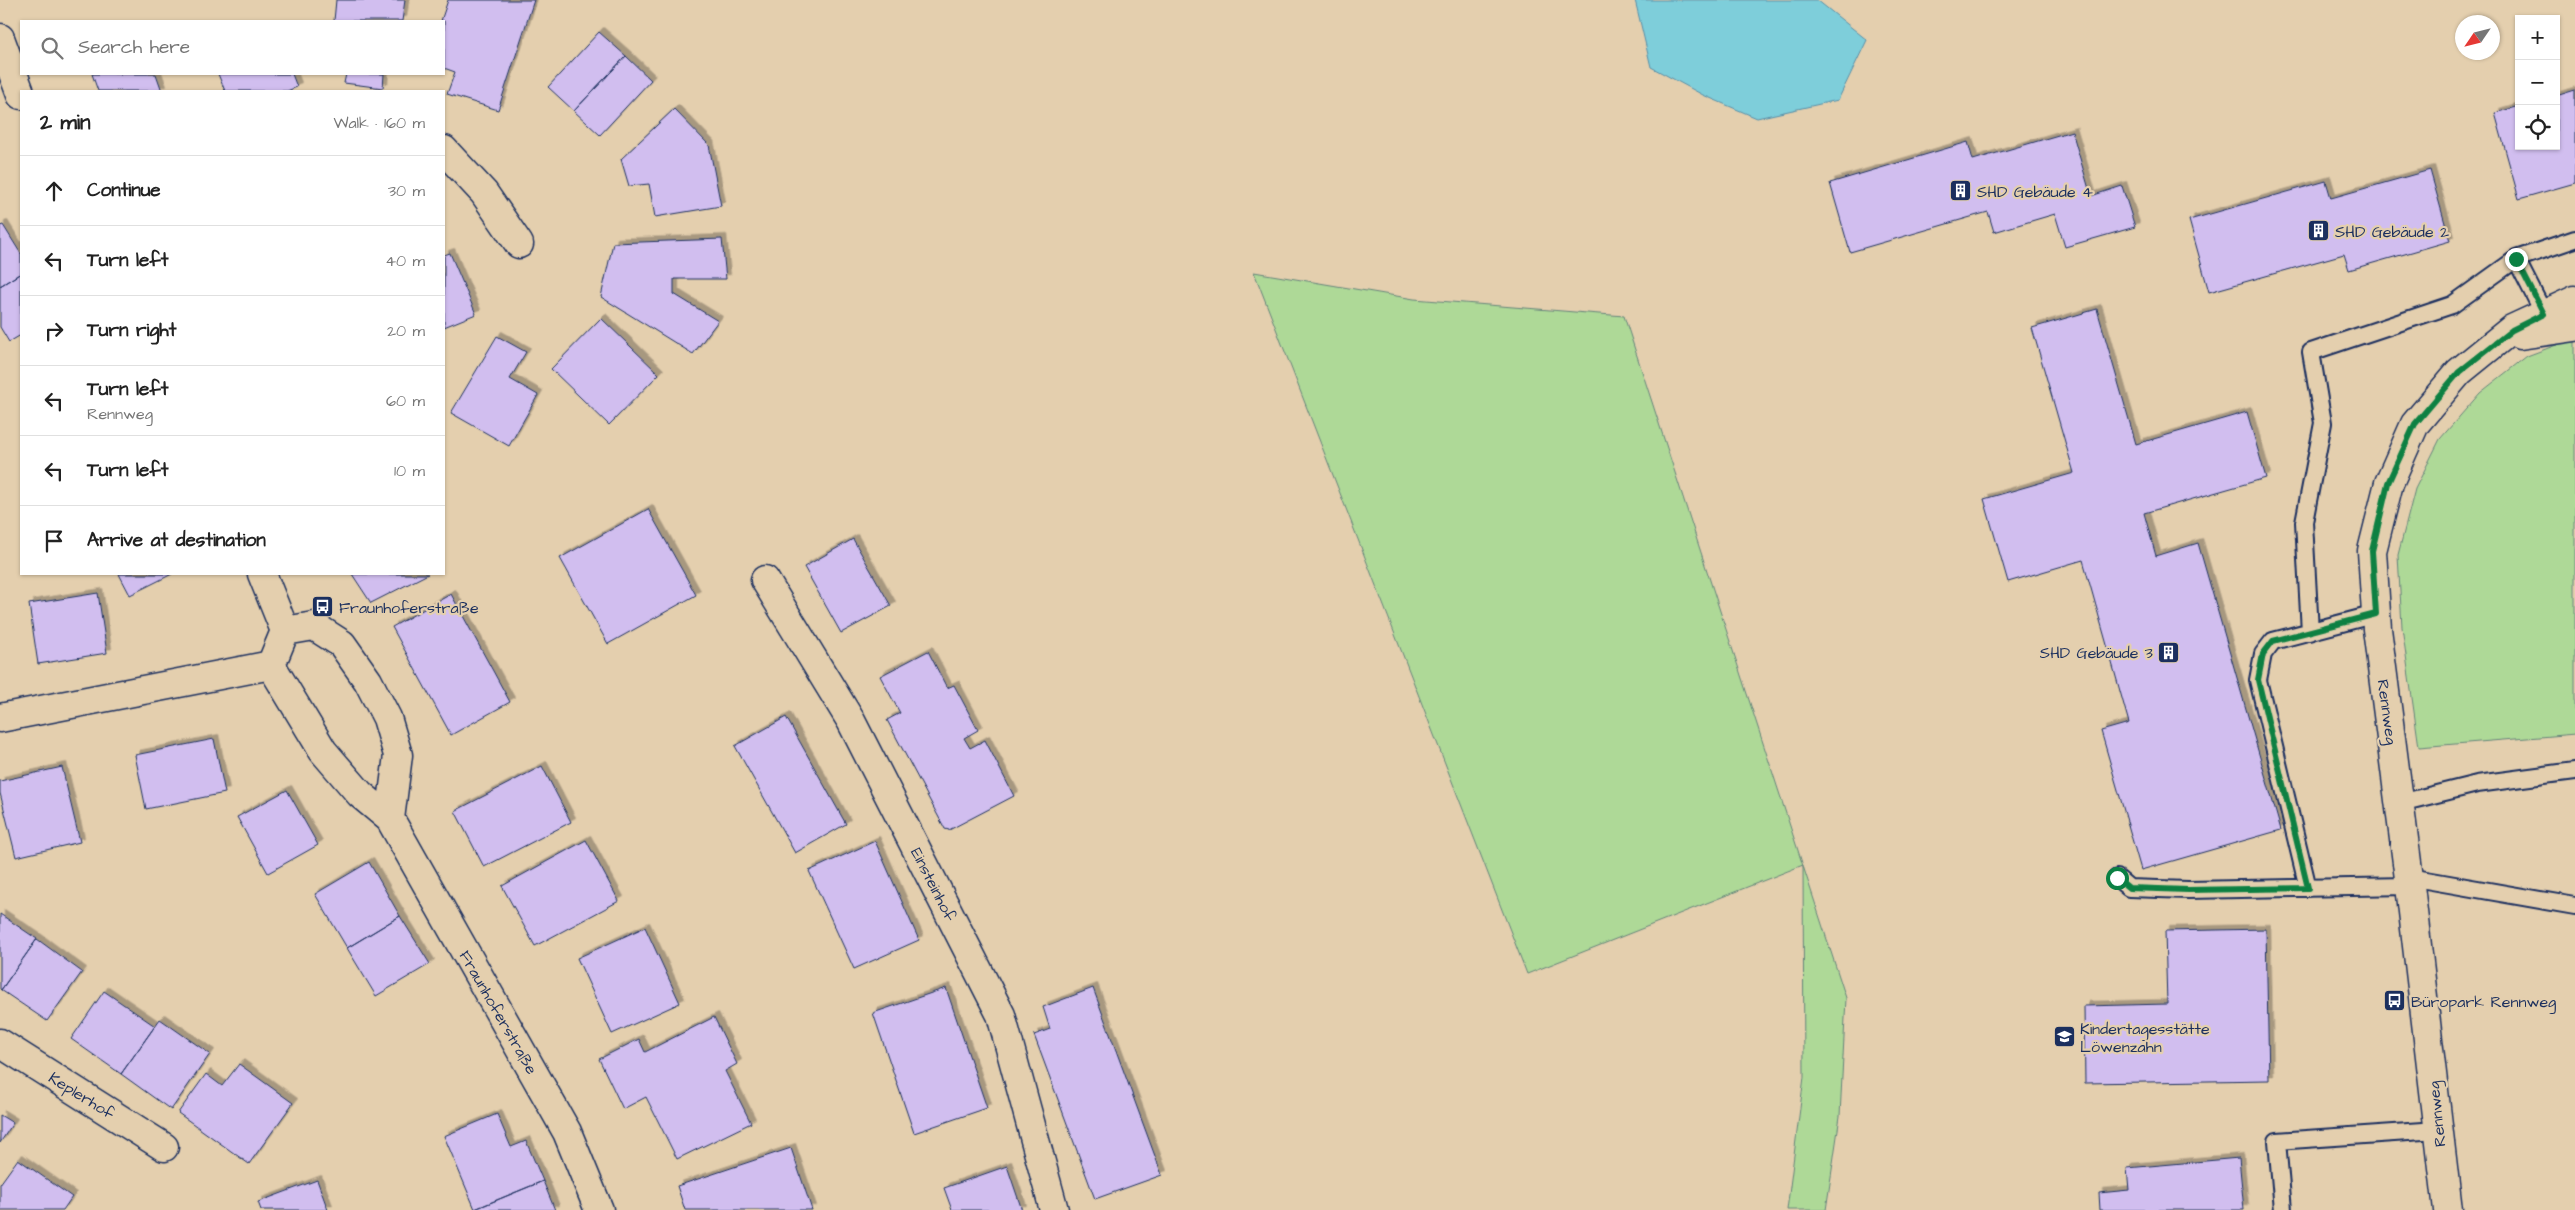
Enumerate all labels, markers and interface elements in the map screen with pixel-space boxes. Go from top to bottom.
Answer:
north arrow [2455,15,2500,60]
map controls [2515,15,2560,150]
button: + [2515,15,2560,60]
search box [20,20,445,75]
icon: search [38,34,66,62]
text: Search here [78,34,190,61]
button: − [2515,60,2560,105]
button: locate [2515,105,2560,150]
text: 2 min [40,108,90,137]
text: Walk · 160 m [333,112,425,134]
icon: ahead [40,177,68,205]
text: Continue [87,177,161,204]
building icon: SHD Gebäude 4 [1949,179,1973,203]
text: 30 m [388,180,425,202]
place label: SHD Gebäude 4 [1977,181,2093,203]
building icon: SHD Gebäude 2 [2307,219,2331,243]
place label: SHD Gebäude 2 [2335,221,2449,243]
icon: left [40,247,68,275]
text: Turn left [87,247,168,274]
route end [2505,248,2528,271]
text: 40 m [385,250,425,272]
icon: right [40,317,68,345]
text: Turn right [87,317,176,344]
text: 20 m [387,320,425,342]
text: Turn left [87,376,168,403]
icon: left [40,387,68,415]
text: 60 m [386,390,425,412]
text: Rennweg [87,403,153,425]
icon: left [40,457,68,485]
text: Turn left [87,457,168,484]
text: 10 m [394,460,425,482]
icon: arrive [40,527,68,555]
text: Arrive at destination [87,527,266,554]
bus stop icon: Fraunhoferstraße [311,595,335,619]
place label: Fraunhoferstraße [339,597,479,619]
building icon: SHD Gebäude 3 [2157,640,2181,664]
place label: SHD Gebäude 3 [2040,642,2153,664]
street label: Rennweg [2371,678,2402,746]
street label: Einsteinhof [905,844,961,925]
route start [2106,867,2129,890]
street label: Fraunhoferstraße [454,947,543,1079]
bus stop icon: Büropark Rennweg [2383,989,2407,1013]
place label: Büropark Rennweg [2411,991,2556,1014]
place label: Kindertagesstätte Löwenzahn [2080,1018,2210,1058]
school or university icon: Kindertagesstätte Löwenzahn [2052,1025,2076,1049]
street label: Keplerhof [44,1067,119,1125]
street label: Rennweg [2423,1080,2452,1148]

